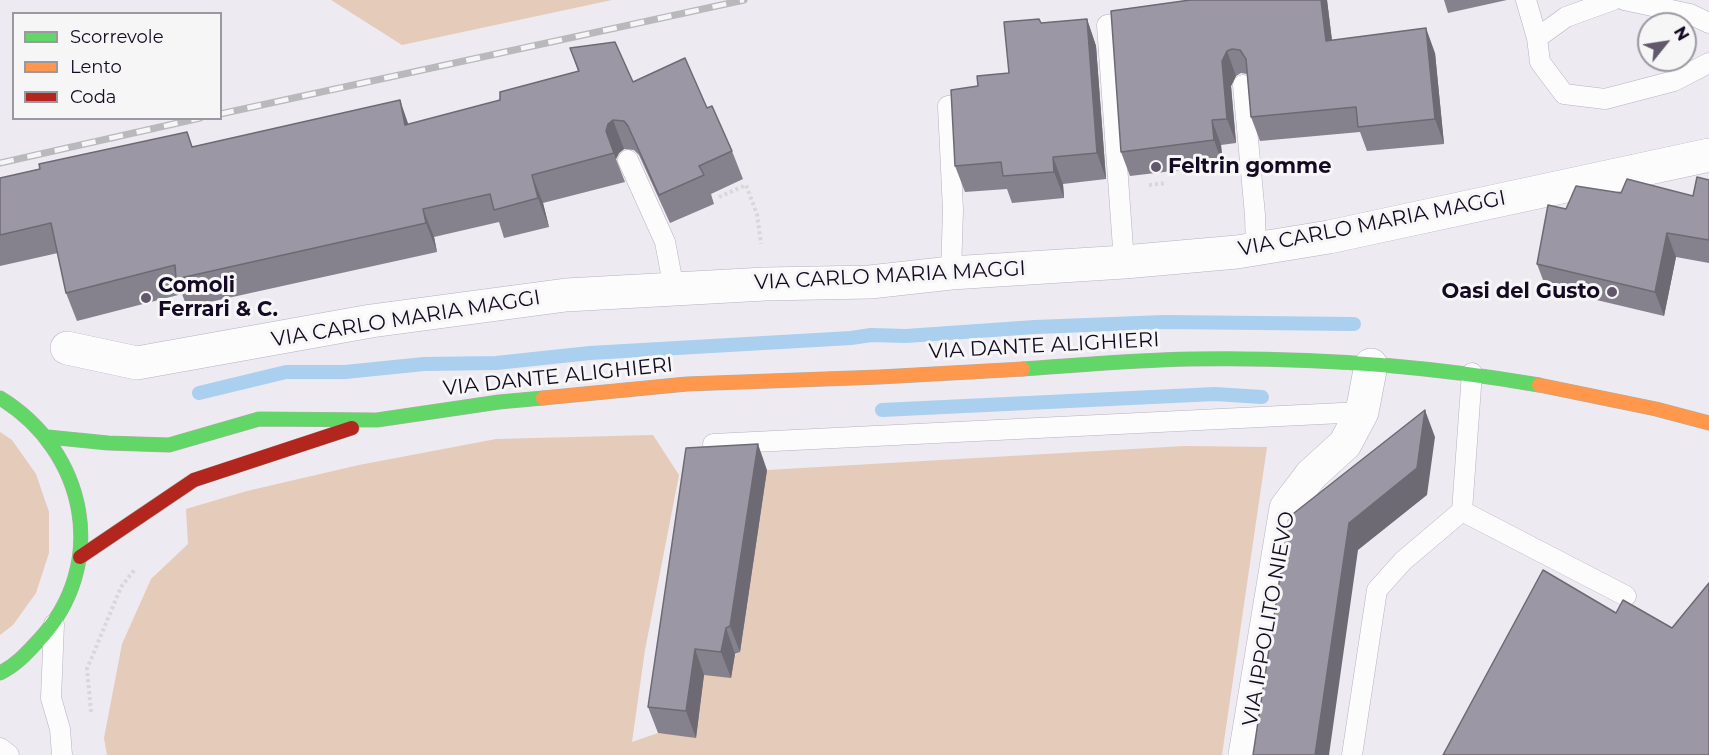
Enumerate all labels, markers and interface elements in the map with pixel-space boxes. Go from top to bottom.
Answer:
legend [12,12,222,120]
north arrow [1637,12,1697,72]
text: N [1670,23,1693,44]
text: Scorrevole [70,26,164,48]
text: Lento [70,56,122,78]
text: Coda [70,86,116,108]
place label: Feltrin gomme [1168,154,1331,180]
marker: Feltrin gomme [1149,160,1163,174]
street label: VIA CARLO MARIA MAGGI [1236,186,1508,262]
street label: VIA CARLO MARIA MAGGI [753,256,1027,296]
place label: Comoli Ferrari & C. [158,273,278,323]
place label: Oasi del Gusto [1442,279,1600,305]
street label: VIA CARLO MARIA MAGGI [270,285,542,353]
marker: Oasi del Gusto [1605,285,1619,299]
marker: Comoli Ferrari & C. [139,291,153,305]
street label: VIA DANTE ALIGHIERI [928,327,1160,365]
street label: VIA DANTE ALIGHIERI [442,352,674,402]
street label: VIA IPPOLITO NIEVO [1238,510,1300,728]

